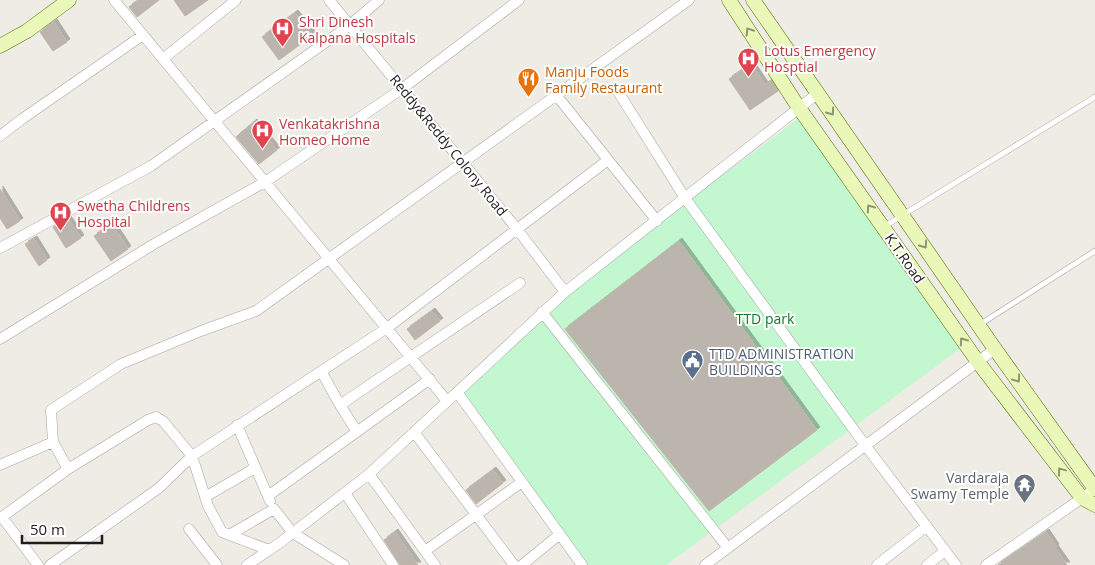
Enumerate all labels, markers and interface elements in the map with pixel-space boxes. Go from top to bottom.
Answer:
place label: Shri Dinesh Kalpana Hospitals [299,12,416,47]
hospital icon: Shri Dinesh Kalpana Hospitals [271,17,295,48]
one-way arrow [746,27,755,36]
place label: Lotus Emergency Hosptial [764,41,877,76]
hospital icon: Lotus Emergency Hosptial [736,46,760,77]
place label: Manju Foods Family Restaurant [545,62,662,97]
restaurant icon: Manju Foods Family Restaurant [517,67,541,98]
street label: Reddy&Reddy Colony Road [386,70,512,220]
one-way arrow [825,106,834,116]
place label: Venkatakrishna Homeo Home [279,114,380,149]
hospital icon: Venkatakrishna Homeo Home [251,119,275,150]
place label: Swetha Childrens Hospital [77,196,191,231]
hospital icon: Swetha Childrens Hospital [49,201,73,232]
one-way arrow [867,204,876,214]
street label: K.T.Road [881,229,929,287]
one-way arrow [918,240,927,249]
park label: TTD park [736,309,795,328]
one-way arrow [960,337,969,347]
place label: TTD ADMINISTRATION BUILDINGS [709,344,854,379]
public building icon: TTD ADMINISTRATION BUILDINGS [681,349,705,380]
one-way arrow [1011,373,1020,382]
place label: Vardaraja Swamy Temple [911,468,1009,503]
one-way arrow [1059,468,1067,477]
temple icon: Vardaraja Swamy Temple [1013,473,1037,504]
scale bar [22,512,102,544]
text: 50 m [30,519,65,539]

